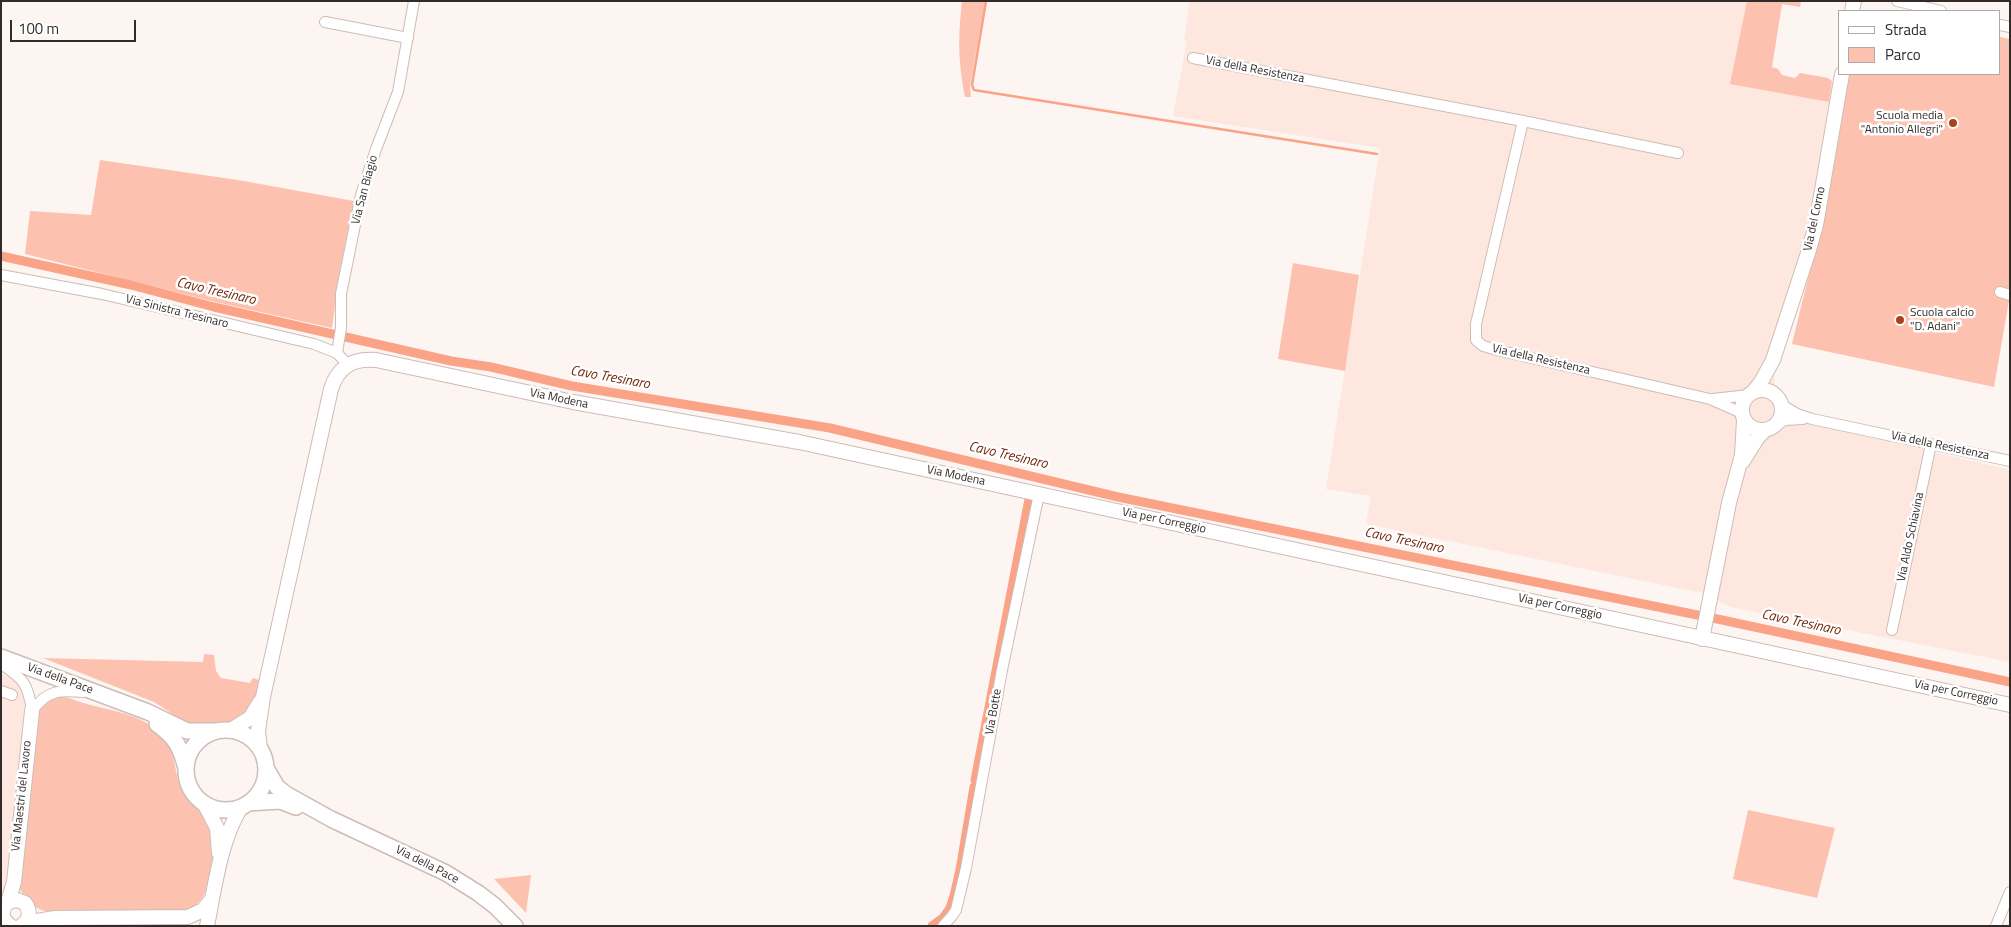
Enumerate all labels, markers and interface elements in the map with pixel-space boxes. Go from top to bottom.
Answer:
scale bar [12,10,139,42]
legend [1838,10,2001,75]
text: 100 m [18,17,59,40]
text: Strada [1885,18,1926,41]
text: Parco [1885,43,1921,66]
street label: Via della Resistenza [1204,53,1306,87]
place label: Scuola media "Antonio Allegri" [1861,109,1943,137]
marker: Scuola media "Antonio Allegri" [1947,117,1959,129]
street label: Via San Biagio [349,154,381,226]
street label: Via del Corno [1801,185,1829,253]
water label: Cavo Tresinaro [175,275,257,309]
street label: Via Sinistra Tresinaro [124,292,230,332]
place label: Scuola calcio "D. Adani" [1910,306,1974,334]
marker: Scuola calcio "D. Adani" [1894,314,1906,326]
street label: Via della Resistenza [1491,342,1591,378]
water label: Cavo Tresinaro [569,363,651,393]
street label: Via Modena [528,386,590,412]
street label: Via della Resistenza [1890,429,1990,463]
water label: Cavo Tresinaro [967,439,1049,473]
street label: Via Modena [925,463,987,489]
street label: Via Aldo Schiavina [1894,491,1928,583]
street label: Via per Correggio [1121,505,1207,537]
water label: Cavo Tresinaro [1363,524,1445,558]
street label: Via per Correggio [1517,591,1603,623]
water label: Cavo Tresinaro [1760,606,1842,640]
street label: Via della Pace [25,660,95,698]
street label: Via per Correggio [1913,677,1999,709]
street label: Via Botte [983,688,1005,736]
street label: Via Maestri del Lavoro [9,740,35,852]
street label: Via della Pace [393,843,461,887]

